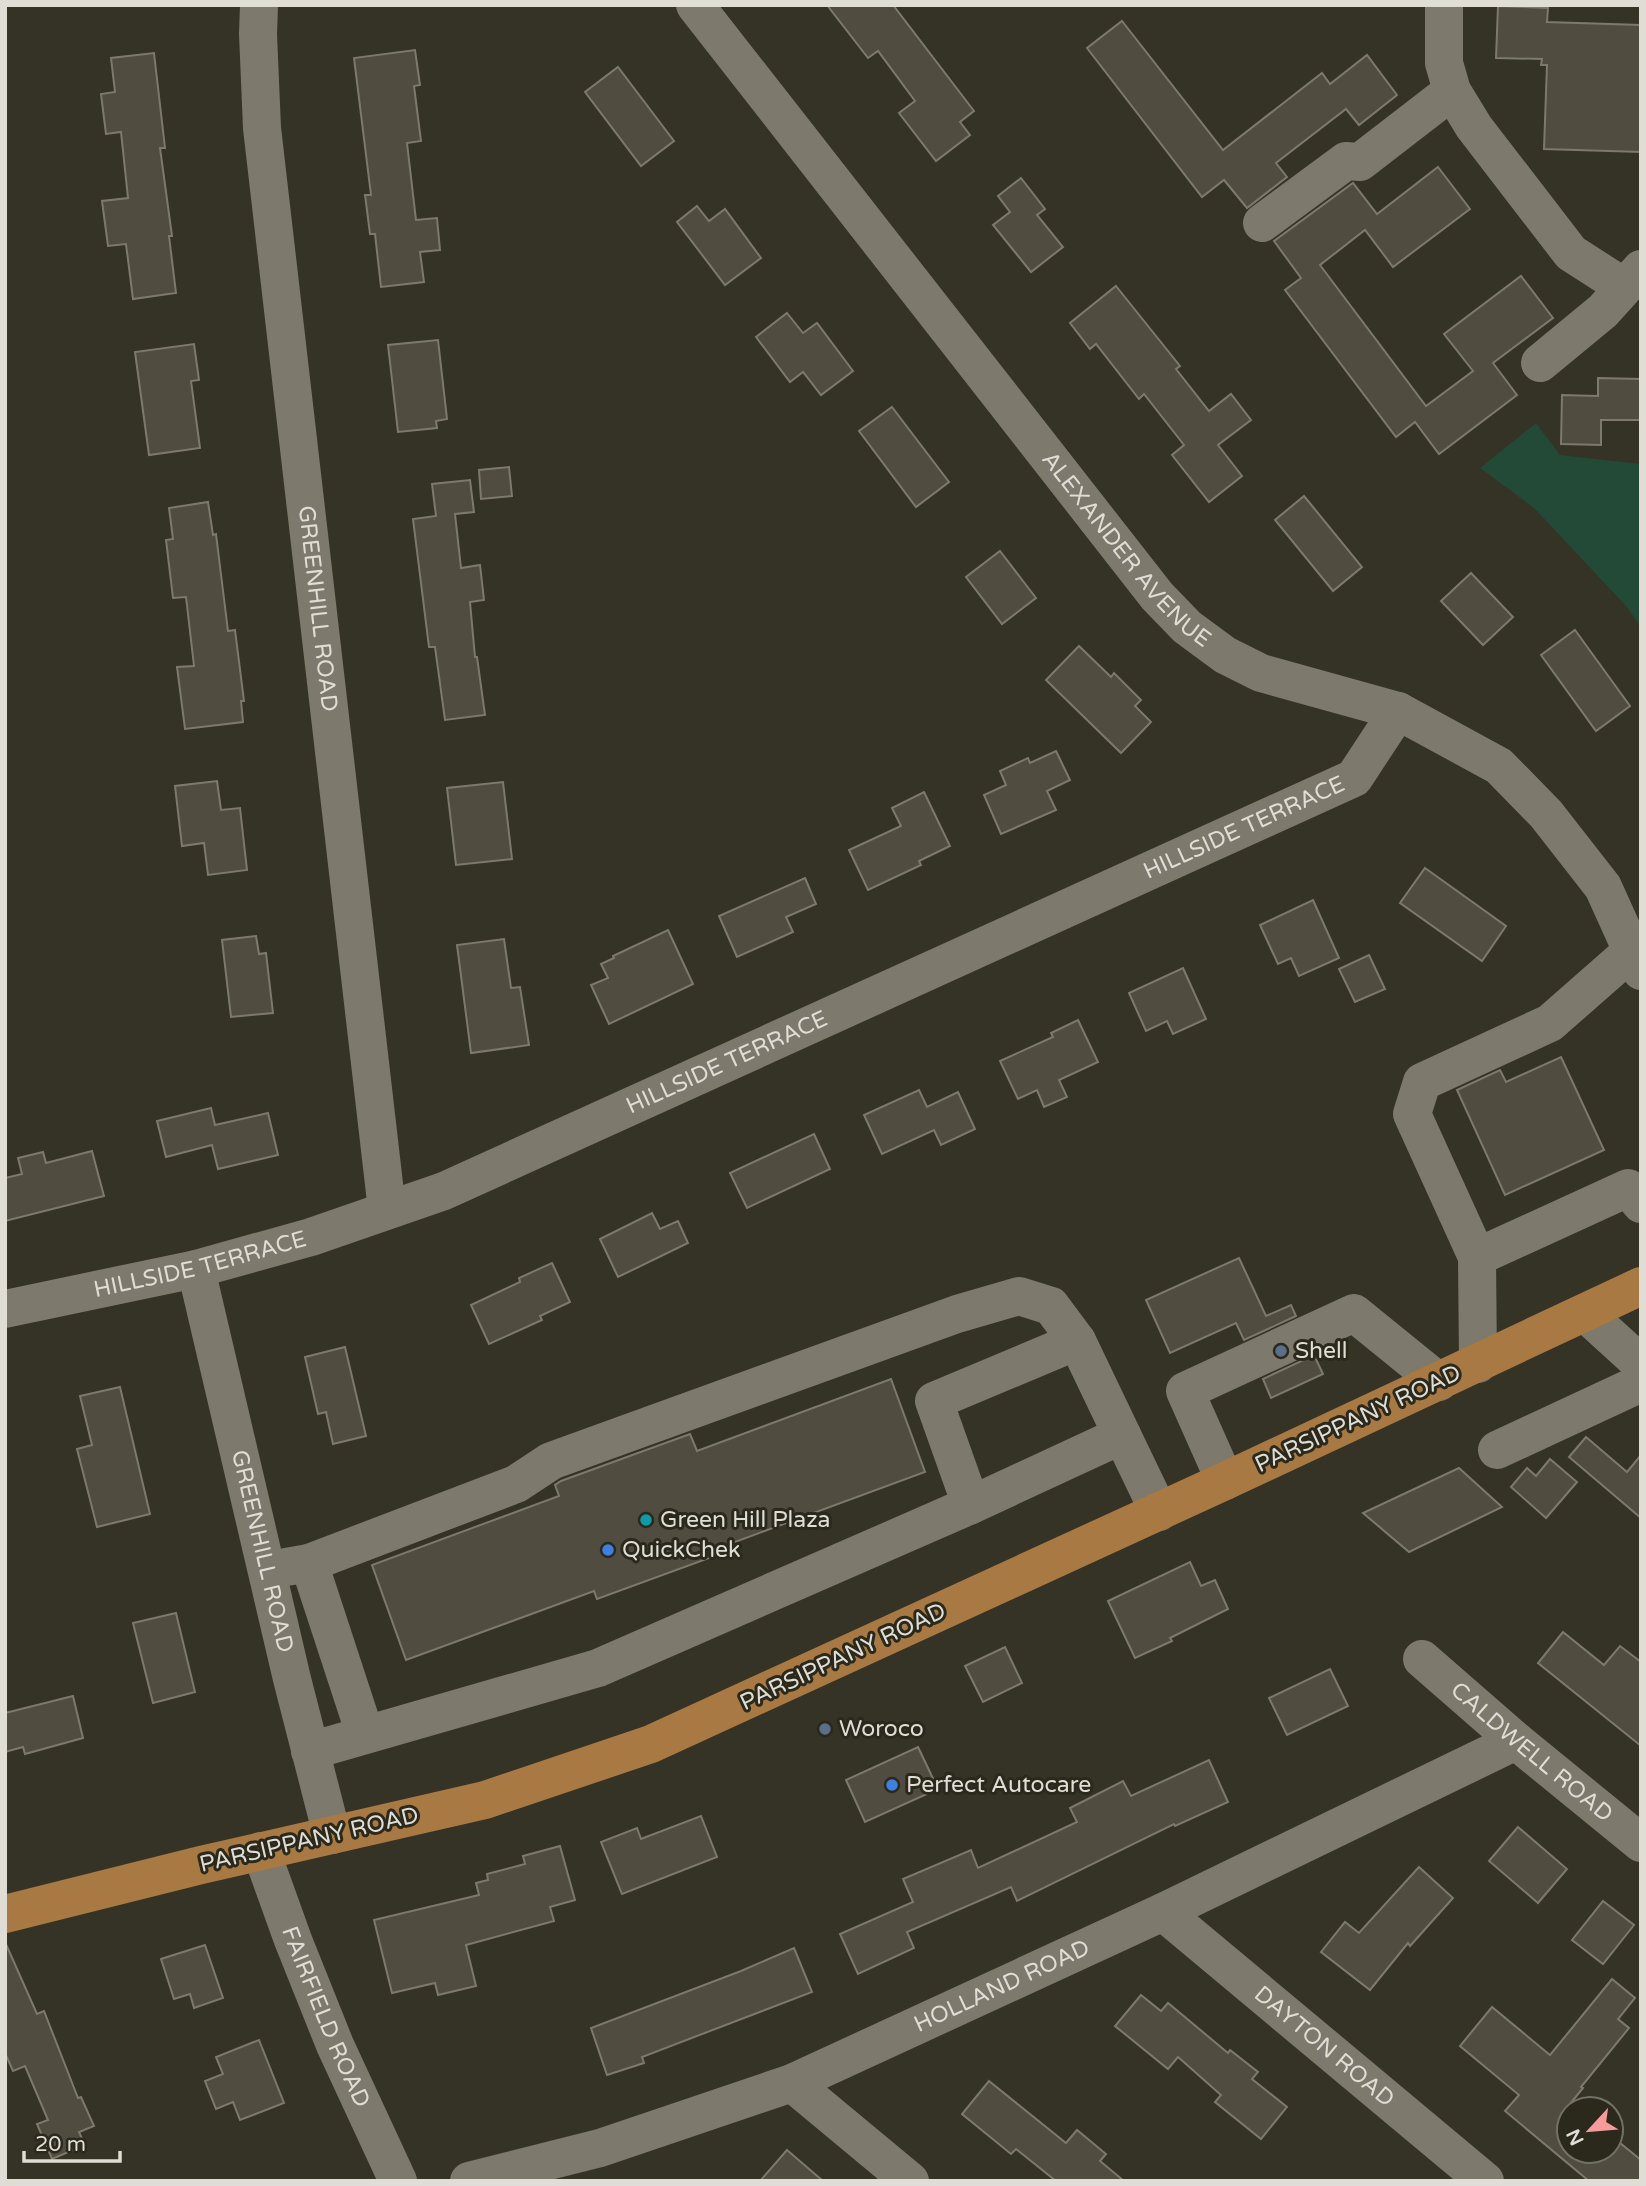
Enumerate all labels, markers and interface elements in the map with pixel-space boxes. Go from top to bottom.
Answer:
street label: ALEXANDER AVENUE [1035,446,1216,654]
street label: GREENHILL ROAD [292,504,343,713]
street label: HILLSIDE TERRACE [1139,770,1349,886]
street label: HILLSIDE TERRACE [622,1005,832,1120]
street label: HILLSIDE TERRACE [91,1225,310,1304]
place label: Shell [1295,1337,1347,1365]
marker: Shell [1273,1343,1289,1359]
street label: PARSIPPANY ROAD [1251,1359,1465,1479]
street label: GREENHILL ROAD [225,1447,299,1655]
place label: Green Hill Plaza [660,1506,831,1534]
marker: Green Hill Plaza [638,1512,654,1528]
place label: QuickChek [622,1536,741,1564]
marker: QuickChek [600,1542,616,1558]
street label: PARSIPPANY ROAD [736,1597,950,1717]
street label: CALDWELL ROAD [1445,1676,1619,1828]
place label: Woroco [839,1715,924,1743]
marker: Woroco [817,1721,833,1737]
place label: Perfect Autocare [906,1771,1091,1799]
marker: Perfect Autocare [884,1777,900,1793]
street label: PARSIPPANY ROAD [197,1801,421,1879]
street label: FAIRFIELD ROAD [275,1923,376,2112]
street label: HOLLAND ROAD [910,1934,1094,2039]
street label: DAYTON ROAD [1248,1980,1400,2113]
north arrow [1555,2095,1625,2165]
scale bar [24,2120,121,2164]
text: N [1562,2125,1589,2149]
text: 20 m [35,2132,86,2157]

